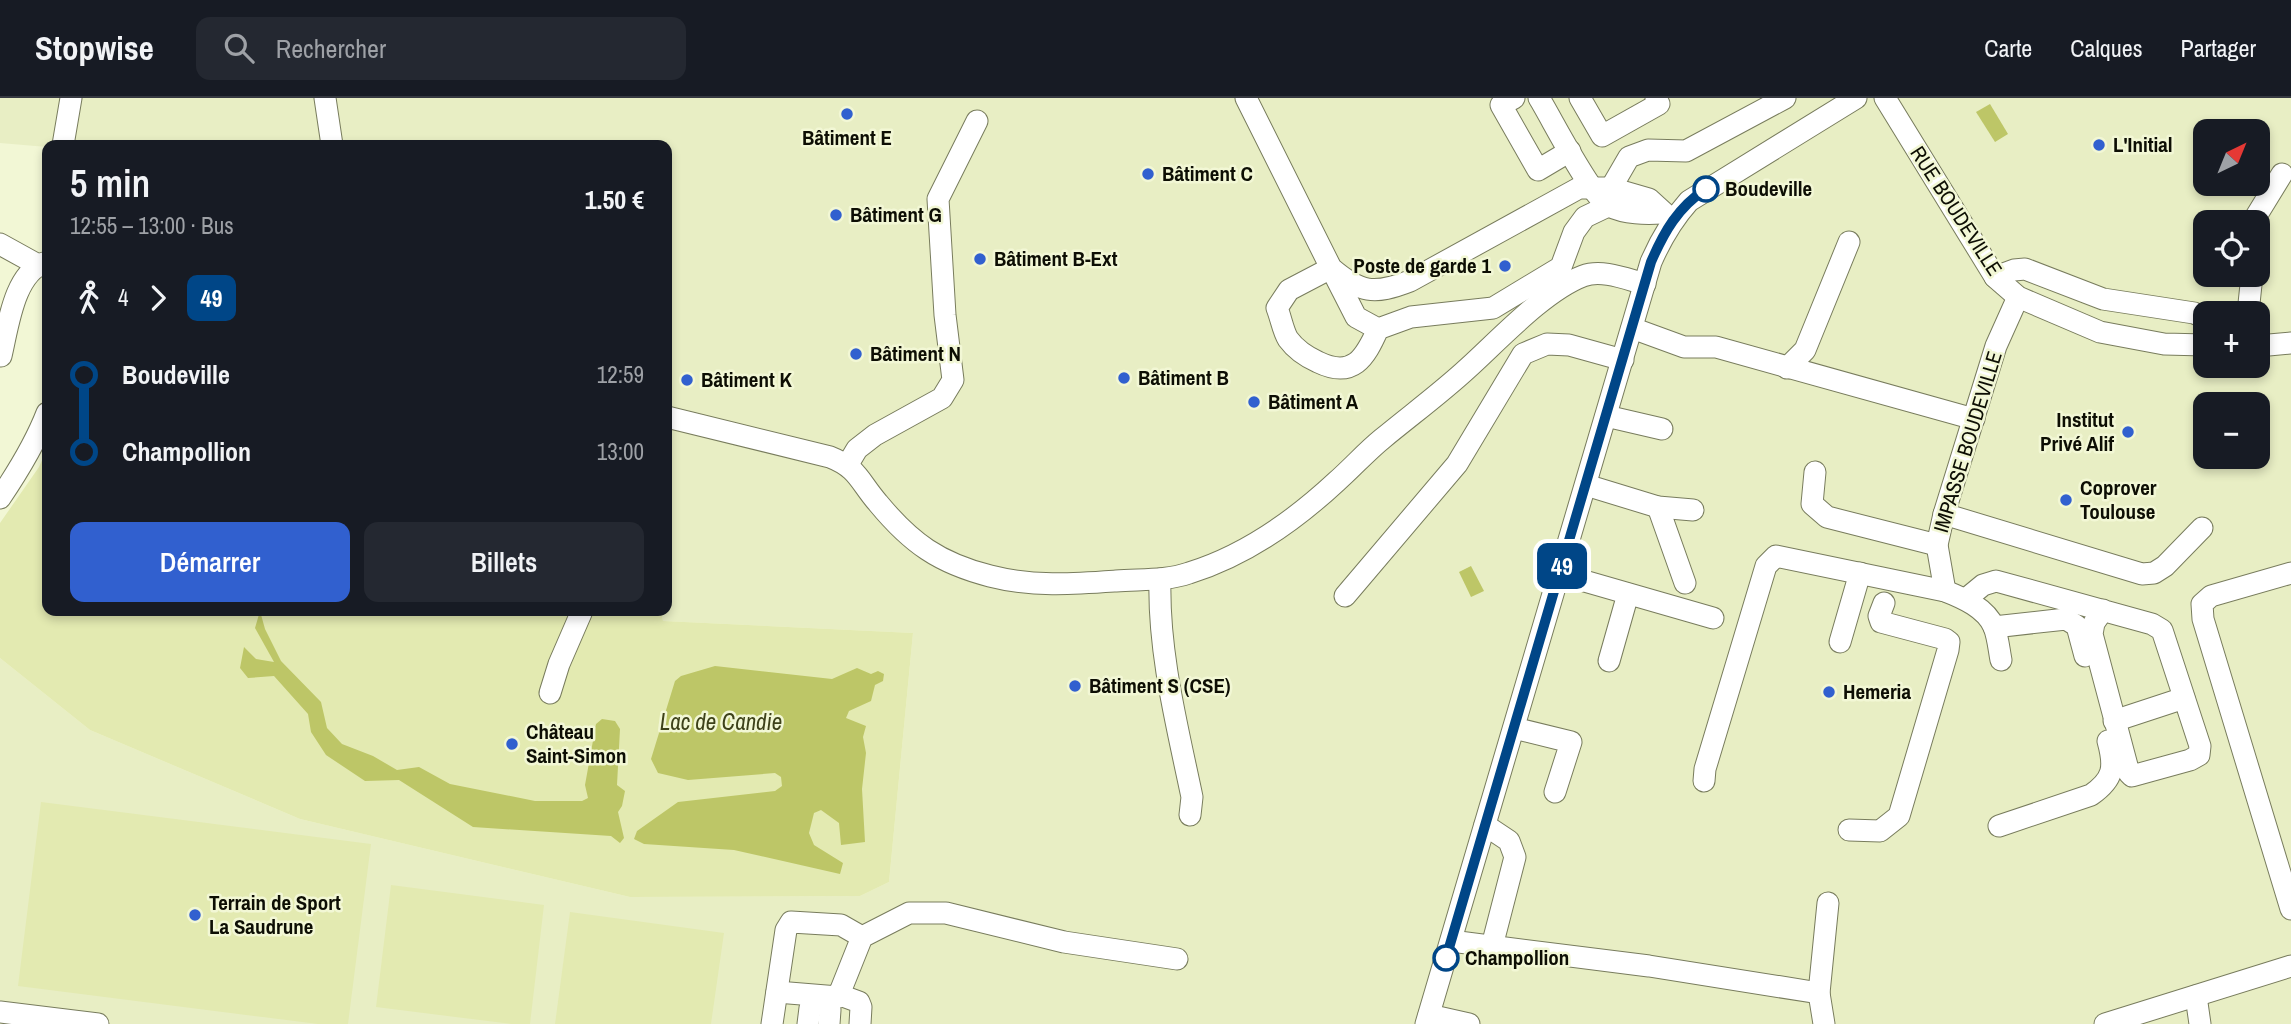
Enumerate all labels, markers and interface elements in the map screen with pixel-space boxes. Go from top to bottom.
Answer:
search box [196,17,686,80]
text: Stopwise [35,26,154,70]
icon: search [220,29,258,67]
text: Rechercher [276,31,386,66]
text: Carte [1984,32,2032,64]
text: Calques [2070,32,2143,64]
text: Partager [2181,32,2256,64]
marker: Bâtiment E [839,106,855,122]
north arrow [2193,119,2270,196]
map controls [2193,119,2270,469]
place label: Bâtiment E [802,123,892,152]
place label: L'Initial [2113,130,2173,159]
marker: L'Initial [2091,137,2107,153]
street label: RUE BOUDEVILLE [1904,140,2009,281]
text: 5 min [70,158,150,209]
place label: Bâtiment C [1162,159,1253,188]
marker: Bâtiment C [1140,166,1156,182]
place label: Boudeville [1725,174,1812,203]
marker: Boudeville [1693,176,1719,202]
text: 1.50 € [585,182,644,217]
place label: Bâtiment G [850,200,942,229]
marker: Bâtiment G [828,207,844,223]
text: 12:55 – 13:00 · Bus [70,210,234,241]
button: locate [2193,210,2270,287]
place label: Bâtiment B-Ext [994,244,1118,273]
marker: Bâtiment B-Ext [972,251,988,267]
place label: Poste de garde 1 [1353,251,1491,280]
marker: Poste de garde 1 [1497,258,1513,274]
icon: walk [70,279,108,317]
icon: forward [139,279,177,317]
text: 4 [118,282,129,313]
text: 49 [201,282,222,314]
button: + [2193,301,2270,378]
place label: Bâtiment N [870,339,961,368]
marker: Bâtiment N [848,346,864,362]
street label: IMPASSE BOUDEVILLE [1926,348,2009,536]
text: Boudeville [122,357,230,392]
text: 12:59 [597,359,644,390]
place label: Bâtiment B [1138,363,1229,392]
place label: Bâtiment K [701,365,792,394]
marker: Bâtiment B [1116,370,1132,386]
marker: Bâtiment K [679,372,695,388]
place label: Bâtiment A [1268,387,1359,416]
button: − [2193,392,2270,469]
marker: Bâtiment A [1246,394,1262,410]
place label: Institut Privé Alif [2040,405,2114,458]
marker: Institut Privé Alif [2120,424,2136,440]
text: Champollion [122,434,251,469]
text: 13:00 [597,436,644,467]
place label: Coprover Toulouse [2080,473,2157,526]
marker: Coprover Toulouse [2058,492,2074,508]
button: Démarrer [70,522,350,602]
button: Billets [364,522,644,602]
line badge: 49 [1530,543,1594,589]
text: 49 [1551,550,1573,582]
place label: Bâtiment S (CSE) [1089,671,1231,700]
place label: Hemeria [1843,677,1911,706]
marker: Bâtiment S (CSE) [1067,678,1083,694]
marker: Hemeria [1821,684,1837,700]
water label: Lac de Candie [660,706,782,737]
place label: Château Saint-Simon [526,717,626,770]
marker: Château Saint-Simon [504,736,520,752]
place label: Terrain de Sport La Saudrune [209,888,341,941]
marker: Terrain de Sport La Saudrune [187,907,203,923]
place label: Champollion [1465,943,1569,972]
marker: Champollion [1433,945,1459,971]

